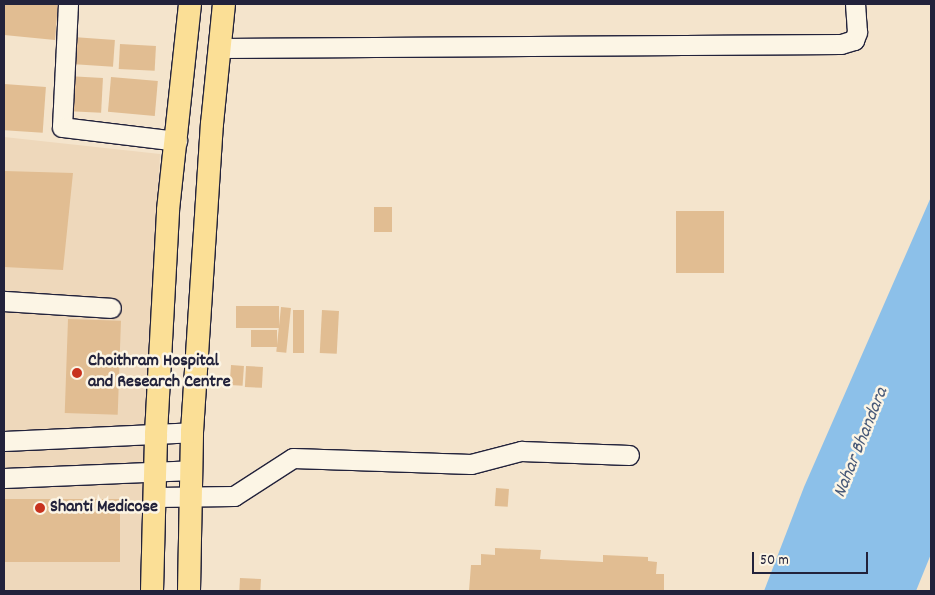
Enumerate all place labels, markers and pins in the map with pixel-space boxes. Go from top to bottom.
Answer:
place label: Choithram Hospital and Research Centre [88,352,231,394]
marker: Choithram Hospital and Research Centre [70,366,84,380]
place label: Shanti Medicose [50,497,158,519]
marker: Shanti Medicose [34,502,46,514]

